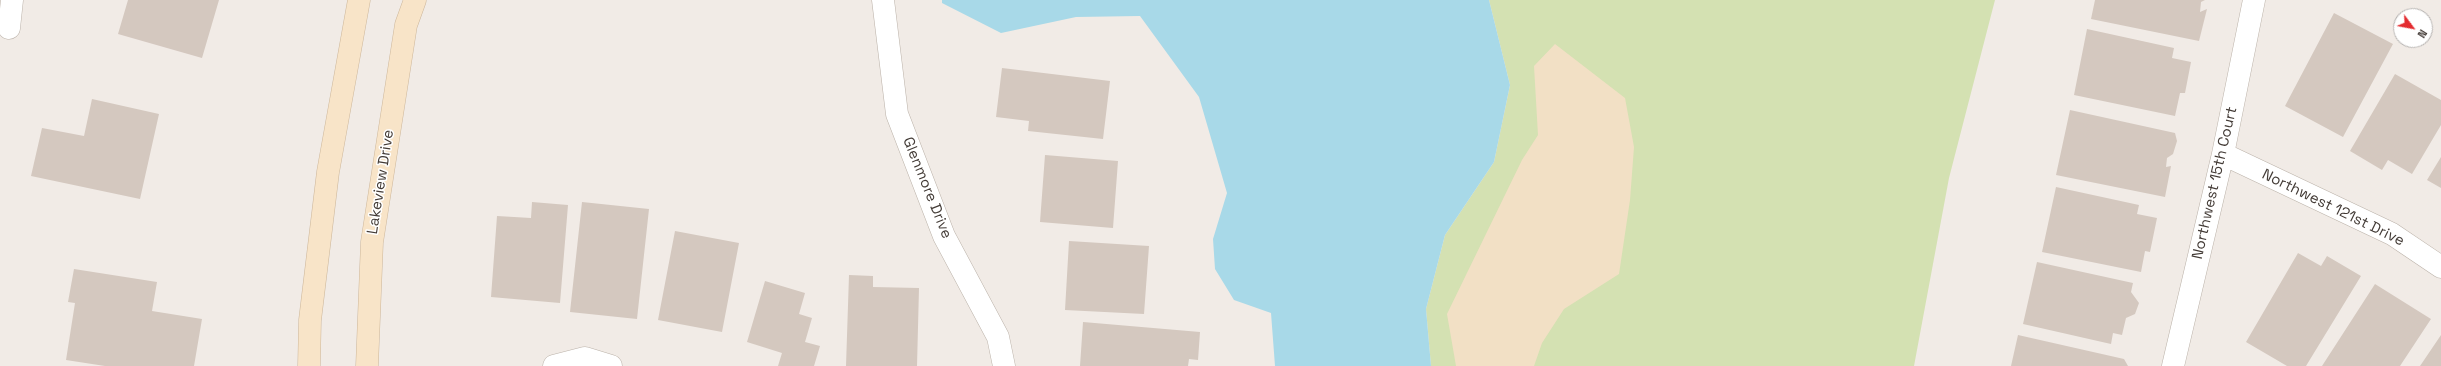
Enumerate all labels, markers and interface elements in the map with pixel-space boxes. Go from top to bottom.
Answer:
north arrow [2393,8,2433,48]
text: N [2414,27,2430,41]
street label: Northwest 15th Court [2189,105,2241,261]
street label: Lakeview Drive [364,129,398,235]
street label: Glenmore Drive [898,135,956,241]
street label: Northwest 121st Drive [2259,166,2407,250]

